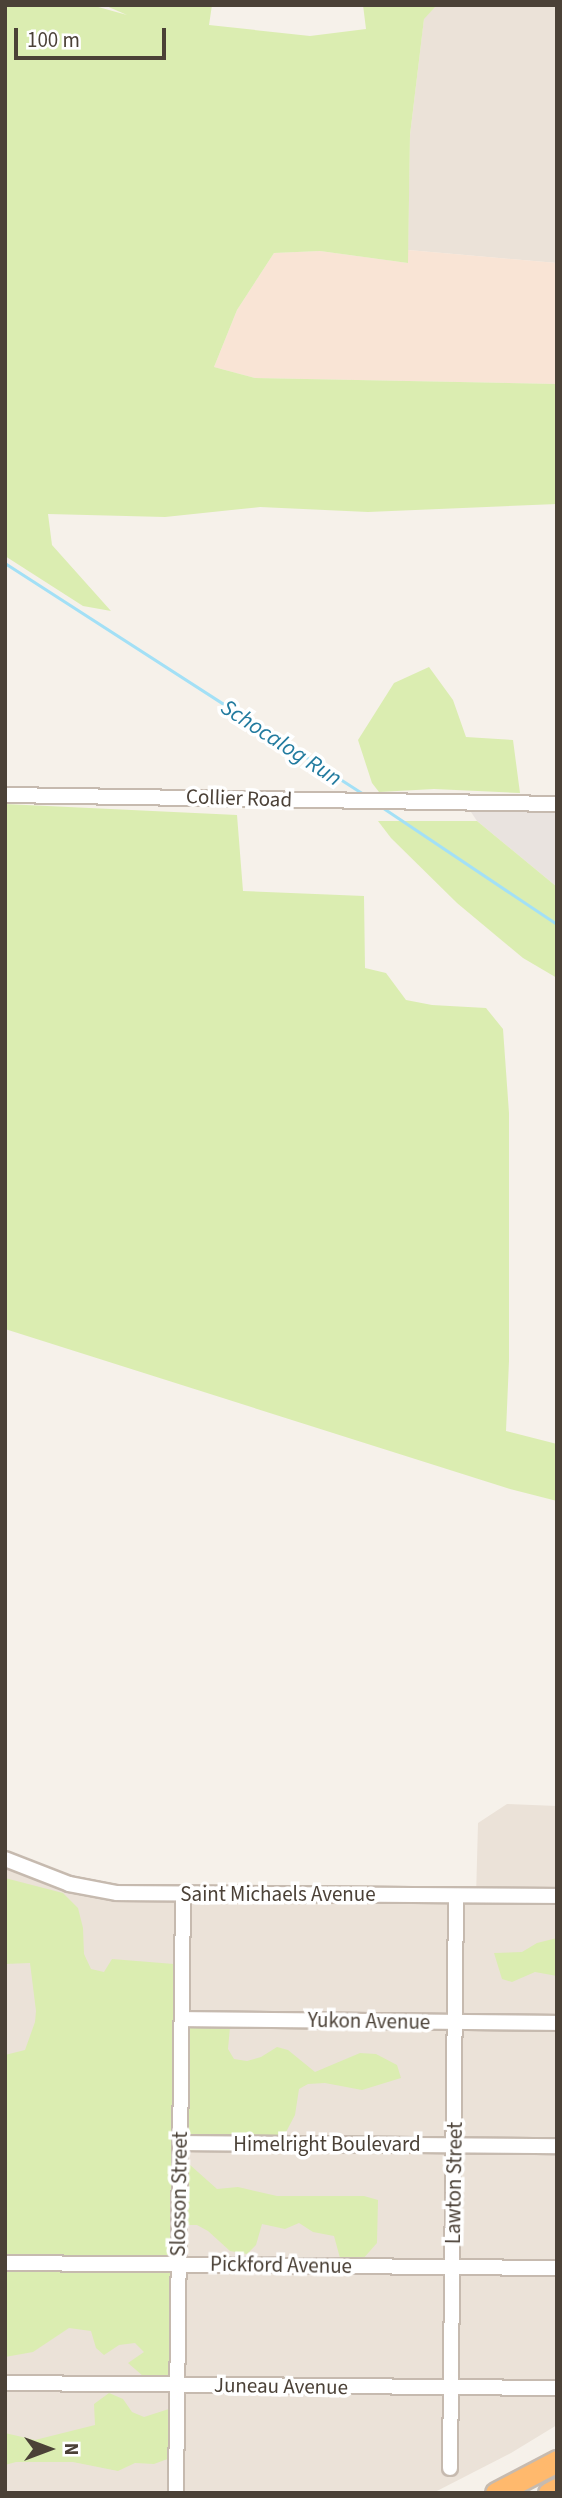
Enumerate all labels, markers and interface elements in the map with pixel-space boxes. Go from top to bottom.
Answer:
scale bar [18,14,170,58]
text: 100 m [27,25,80,55]
water label: Schocalog Run [215,694,347,792]
street label: Collier Road [185,784,293,812]
street label: Saint Michaels Avenue [180,1881,376,1907]
street label: Yukon Avenue [308,2007,430,2035]
street label: Lawton Street [440,2122,468,2244]
street label: Slosson Street [165,2131,193,2257]
street label: Himelright Boulevard [233,2131,421,2157]
street label: Pickford Avenue [210,2251,352,2279]
street label: Juneau Avenue [214,2372,348,2400]
north arrow [14,2414,84,2484]
text: N [57,2443,84,2455]

